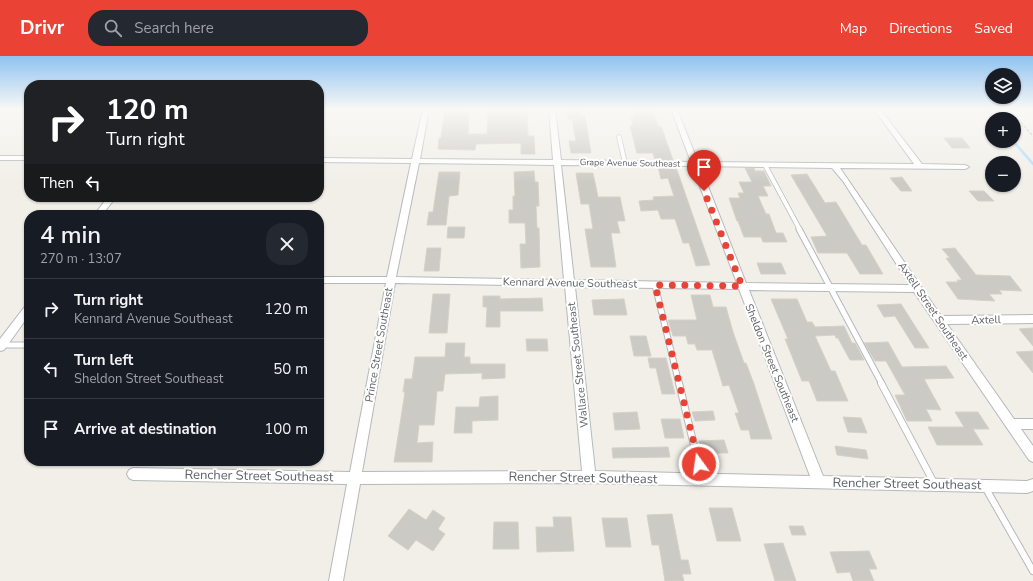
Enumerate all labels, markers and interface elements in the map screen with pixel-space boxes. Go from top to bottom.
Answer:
search box [88,10,368,46]
text: Drivr [20,15,64,41]
icon: search [102,17,124,39]
text: Search here [134,18,214,38]
text: Map [840,19,867,38]
text: Directions [889,19,952,38]
text: Saved [974,19,1013,38]
map controls [985,68,1021,192]
button: layers [985,68,1021,104]
text: 120 m [106,91,189,129]
icon: right [40,96,92,148]
button: + [985,112,1021,148]
text: Turn right [106,127,185,151]
pin [687,150,721,191]
street label: Grape Avenue Southeast [580,156,681,170]
icon: arrive [693,156,715,178]
button: − [985,156,1021,192]
icon: left [82,172,104,194]
text: Then [40,173,74,193]
text: 4 min [40,219,101,251]
button: close [266,223,308,265]
text: 270 m · 13:07 [40,250,122,268]
street label: Axtell Street Southeast [895,259,972,363]
street label: Kennard Avenue Southeast [503,274,637,292]
street label: Prince Street Southeast [362,286,396,403]
text: Turn right [74,290,143,310]
icon: right [40,298,62,320]
text: 120 m [264,299,308,319]
street label: Wallace Street Southeast [564,301,592,428]
street label: Sheldon Street Southeast [741,302,803,425]
text: Kennard Avenue Southeast [74,310,233,328]
street label: Axtell [971,312,1002,328]
text: Turn left [74,350,133,370]
icon: left [40,358,62,380]
text: 50 m [273,359,308,379]
text: Sheldon Street Southeast [74,370,223,388]
icon: arrive [40,418,62,440]
text: Arrive at destination [74,419,217,439]
text: 100 m [264,419,308,439]
position arrow [678,443,720,485]
street label: Rencher Street Southeast [184,466,334,486]
street label: Rencher Street Southeast [508,468,658,488]
street label: Rencher Street Southeast [832,474,982,494]

